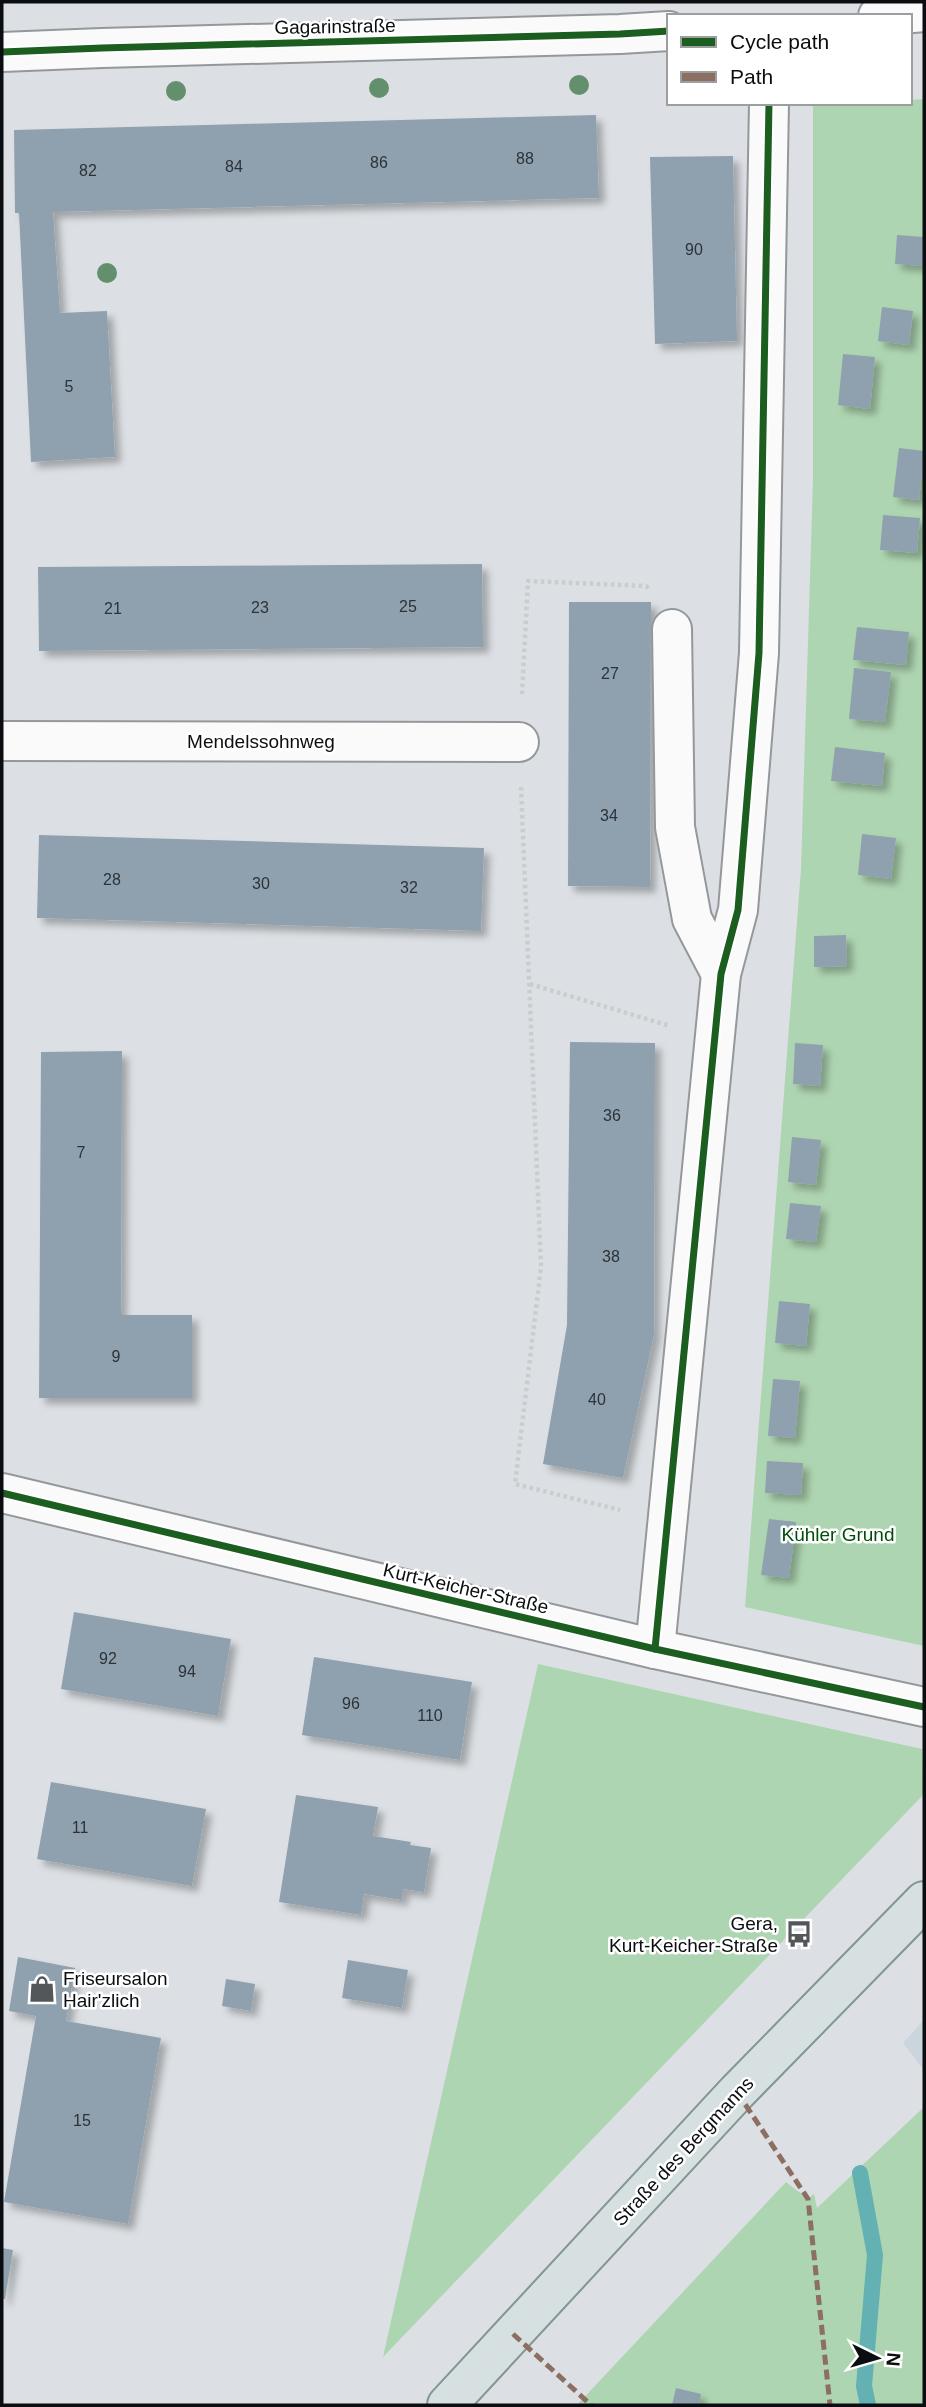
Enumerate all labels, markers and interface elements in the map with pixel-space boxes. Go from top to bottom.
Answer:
legend [667,14,912,105]
street label: Gagarinstraße [274,15,396,38]
text: Cycle path [730,30,829,53]
text: Path [730,65,773,88]
house number: 88 [516,150,534,167]
house number: 86 [370,154,388,171]
house number: 84 [225,158,243,175]
house number: 82 [79,162,97,179]
house number: 90 [685,241,703,258]
house number: 5 [65,378,74,395]
house number: 25 [399,598,417,615]
house number: 23 [251,599,269,616]
house number: 21 [104,600,122,617]
house number: 27 [601,665,619,682]
street label: Mendelssohnweg [187,731,335,752]
house number: 34 [600,807,618,824]
house number: 28 [103,871,121,888]
house number: 30 [252,875,270,892]
house number: 32 [400,879,418,896]
house number: 36 [603,1107,621,1124]
house number: 7 [77,1144,86,1161]
house number: 38 [602,1248,620,1265]
house number: 9 [112,1348,121,1365]
house number: 40 [588,1391,606,1408]
park label: Kühler Grund [781,1524,895,1545]
street label: Kurt-Keicher-Straße [381,1559,551,1618]
house number: 92 [99,1650,117,1667]
house number: 94 [178,1663,196,1680]
house number: 96 [342,1695,360,1712]
house number: 110 [417,1707,443,1724]
house number: 11 [72,1819,88,1836]
place label: Gera, Kurt-Keicher-Straße [609,1913,778,1956]
bus stop icon: Gera, Kurt-Keicher-Straße [784,1919,814,1949]
place label: Friseursalon Hair'zlich [63,1968,168,2011]
shop icon: Friseursalon Hair'zlich [27,1974,57,2004]
street label: Straße des Bergmanns [609,2073,758,2230]
house number: 15 [73,2112,91,2129]
north arrow [842,2323,912,2393]
text: N [882,2352,904,2367]

